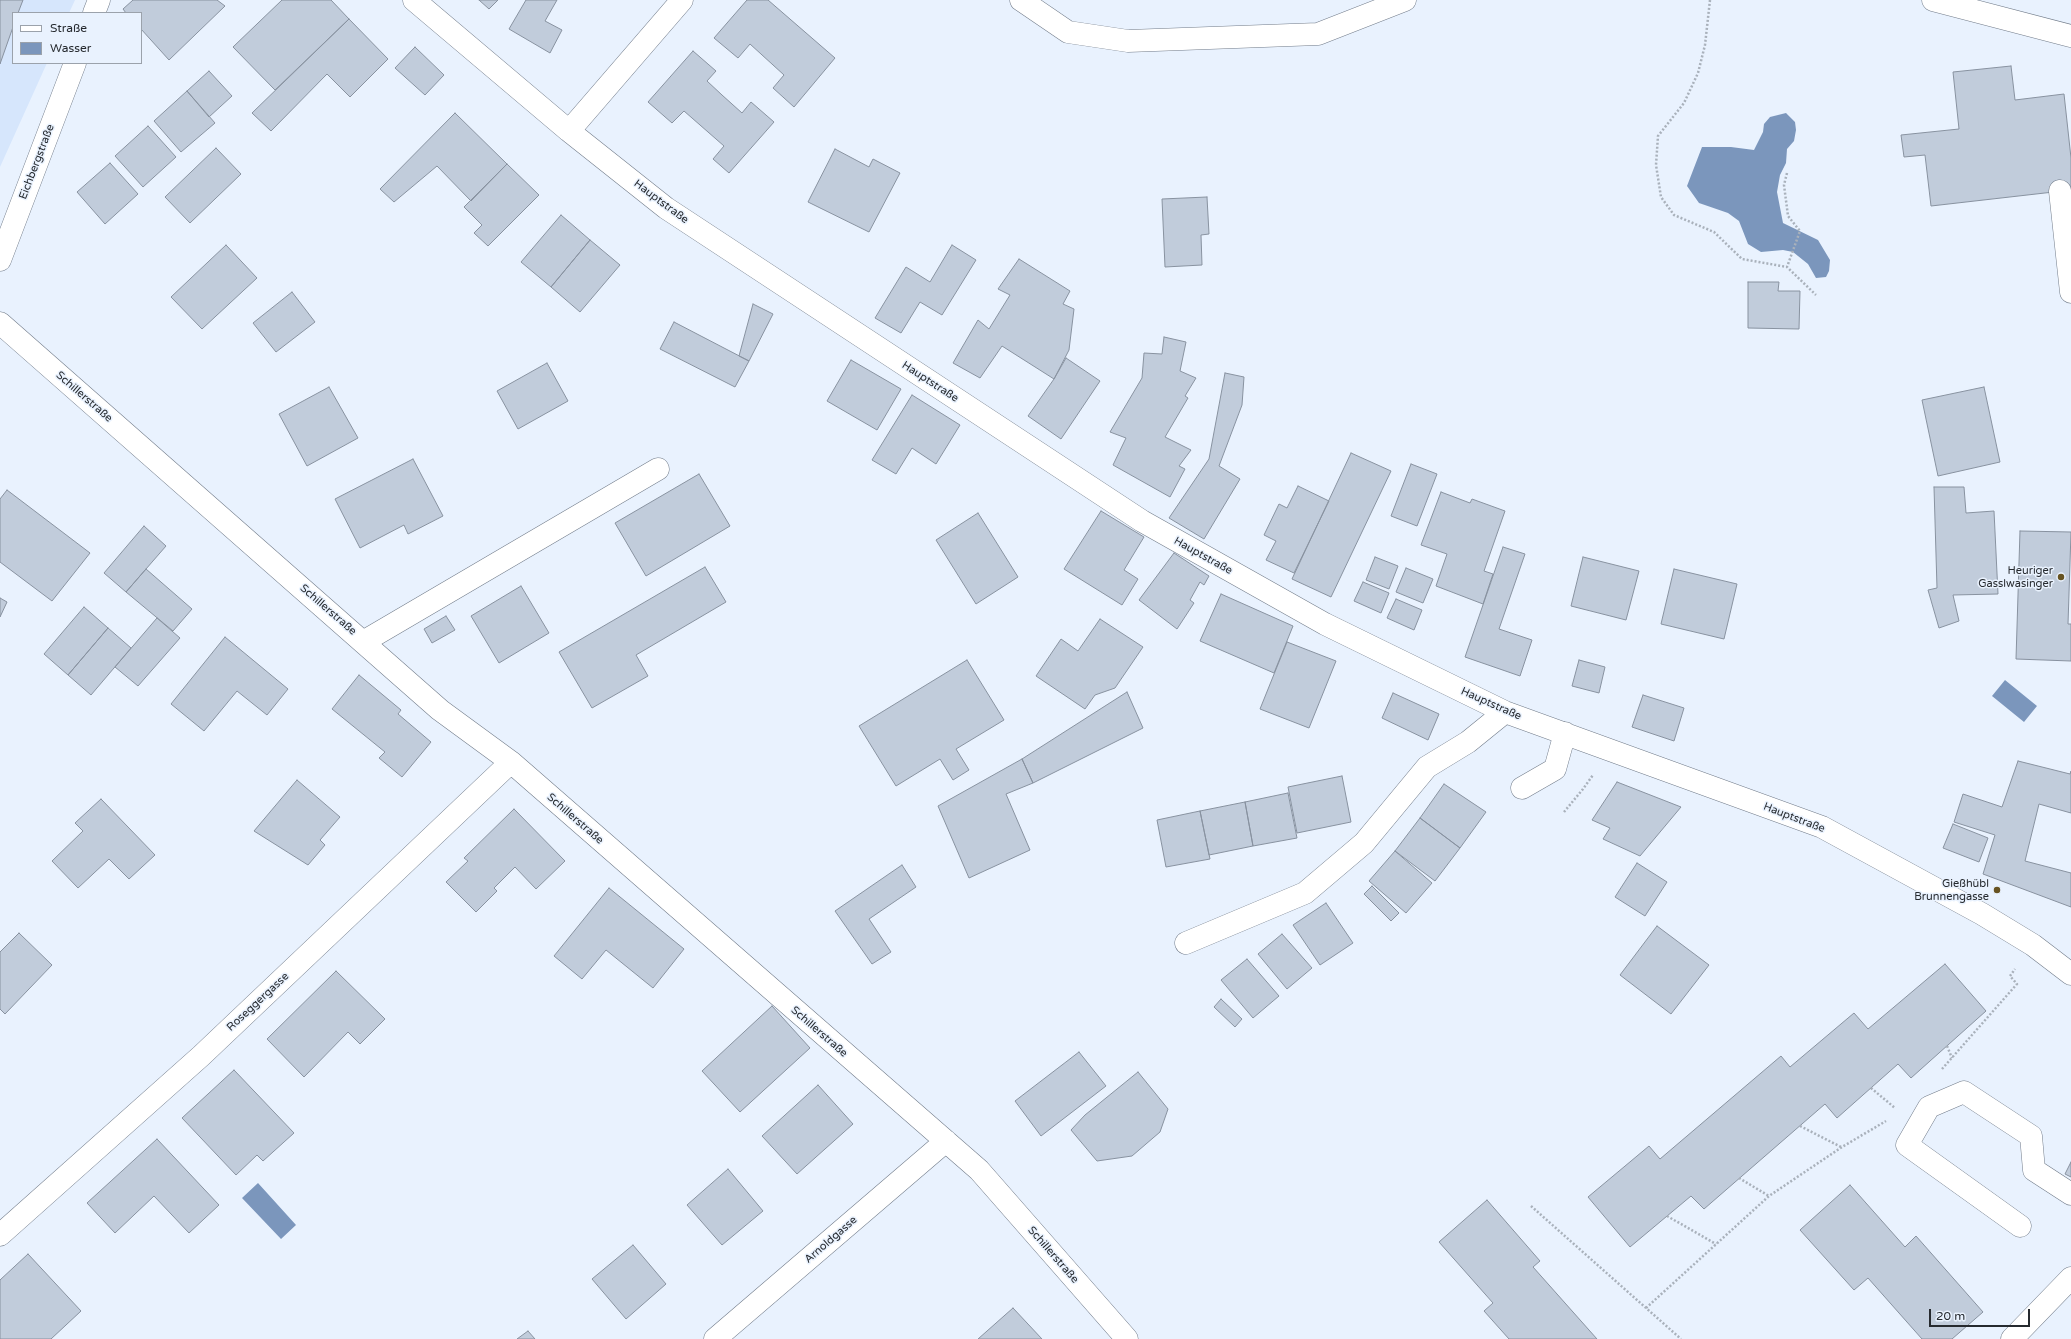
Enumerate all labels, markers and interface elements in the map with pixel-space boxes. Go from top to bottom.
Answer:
legend [12,12,142,64]
text: Straße [50,21,87,35]
text: Wasser [50,41,91,55]
street label: Eichbergstraße [17,123,57,201]
street label: Hauptstraße [631,177,691,227]
street label: Hauptstraße [899,359,961,405]
street label: Schillerstraße [53,369,115,425]
street label: Hauptstraße [1171,534,1235,578]
place label: Heuriger Gasslwasinger [1978,564,2053,590]
marker: Heuriger Gasslwasinger [2056,572,2066,582]
street label: Schillerstraße [297,582,359,638]
street label: Hauptstraße [1459,685,1523,723]
street label: Schillerstraße [544,791,606,847]
street label: Hauptstraße [1761,800,1827,836]
place label: Gießhübl Brunnengasse [1914,877,1989,903]
marker: Gießhübl Brunnengasse [1992,885,2002,895]
street label: Roseggergasse [224,970,292,1034]
street label: Schillerstraße [788,1004,850,1060]
street label: Arnoldgasse [802,1214,860,1266]
street label: Schillerstraße [1025,1224,1081,1286]
scale bar [1931,1301,2032,1327]
text: 20 m [1936,1309,1965,1323]

